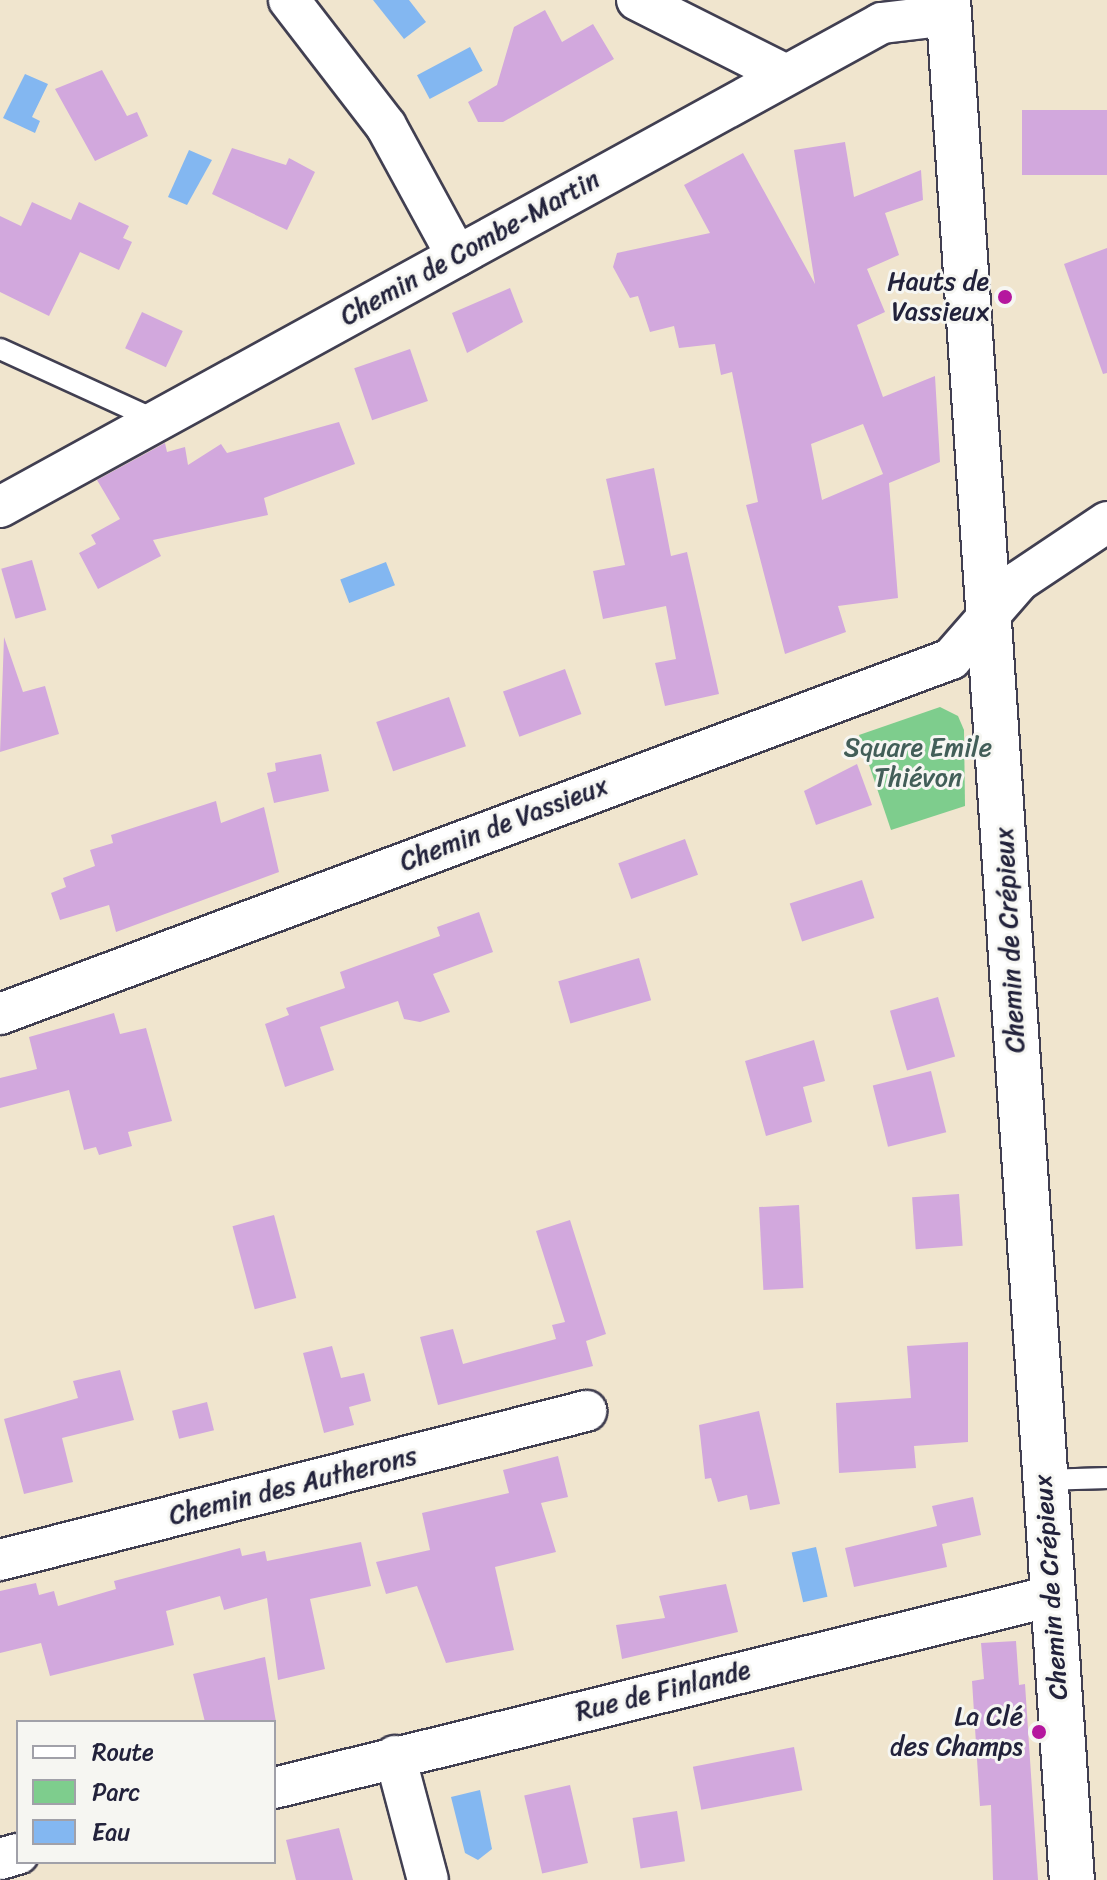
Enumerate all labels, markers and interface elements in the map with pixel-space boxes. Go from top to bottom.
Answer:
street label: Chemin de Combe-Martin [335,164,605,332]
place label: Hauts de Vassieux [886,266,989,328]
marker: Hauts de Vassieux [996,288,1014,306]
park label: Square Emile Thiévon [844,732,992,794]
street label: Chemin de Vassieux [395,770,613,878]
street label: Chemin de Crépieux [988,826,1032,1054]
street label: Chemin des Autherons [165,1440,421,1532]
street label: Chemin de Crépieux [1028,1473,1074,1701]
street label: Rue de Finlande [572,1654,754,1728]
place label: La Clé des Champs [889,1701,1023,1762]
legend [16,1720,276,1864]
marker: La Clé des Champs [1030,1723,1048,1741]
text: Route [92,1731,154,1773]
text: Parc [92,1771,140,1813]
text: Eau [92,1811,130,1853]

